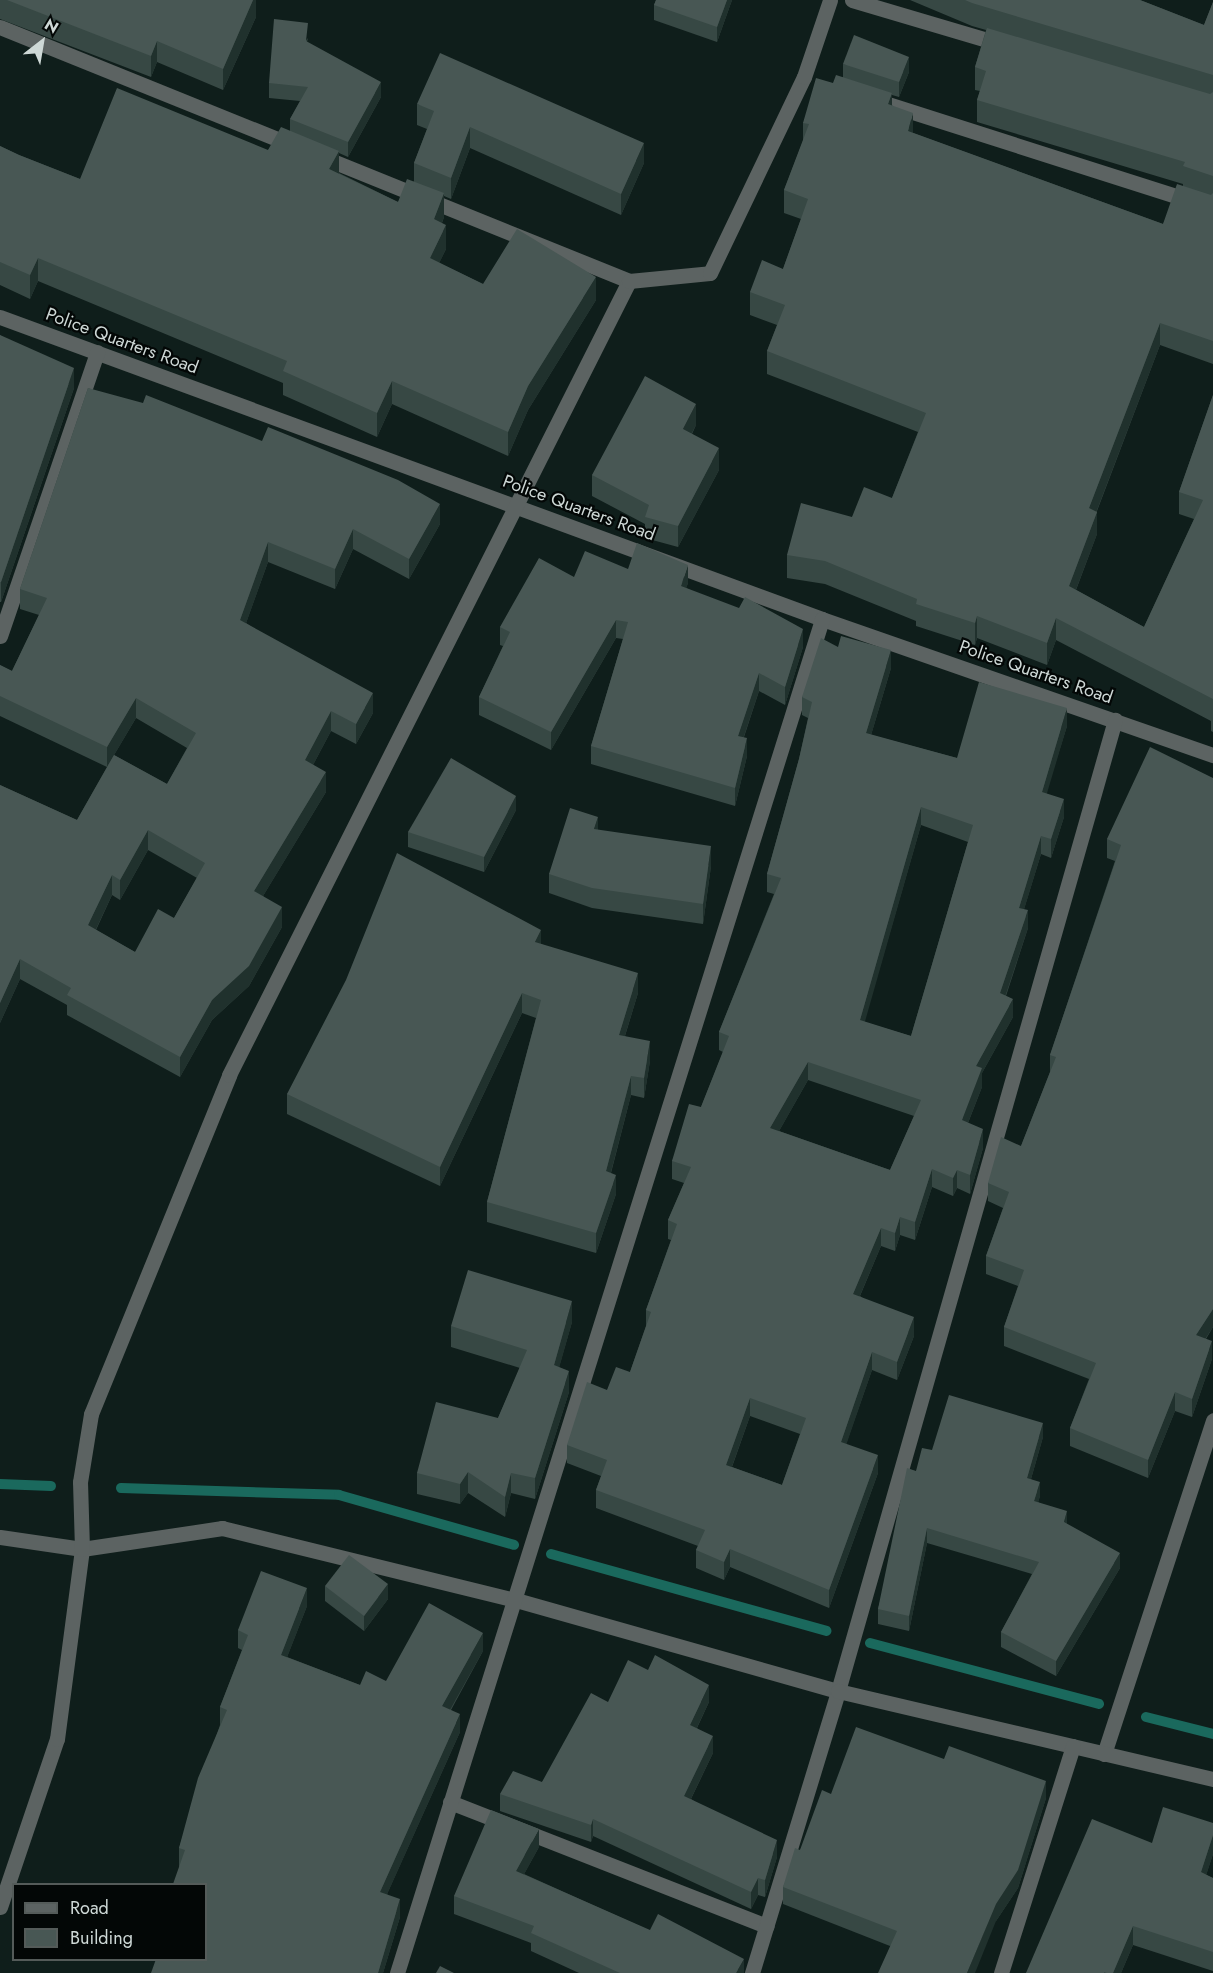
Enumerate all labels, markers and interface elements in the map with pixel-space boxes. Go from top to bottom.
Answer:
north arrow [12,12,72,72]
text: N [40,13,63,39]
street label: Police Quarters Road [43,303,201,379]
street label: Police Quarters Road [500,470,658,546]
street label: Police Quarters Road [956,636,1116,708]
legend [12,1883,207,1961]
text: Road [70,1895,109,1921]
text: Building [70,1925,133,1951]

